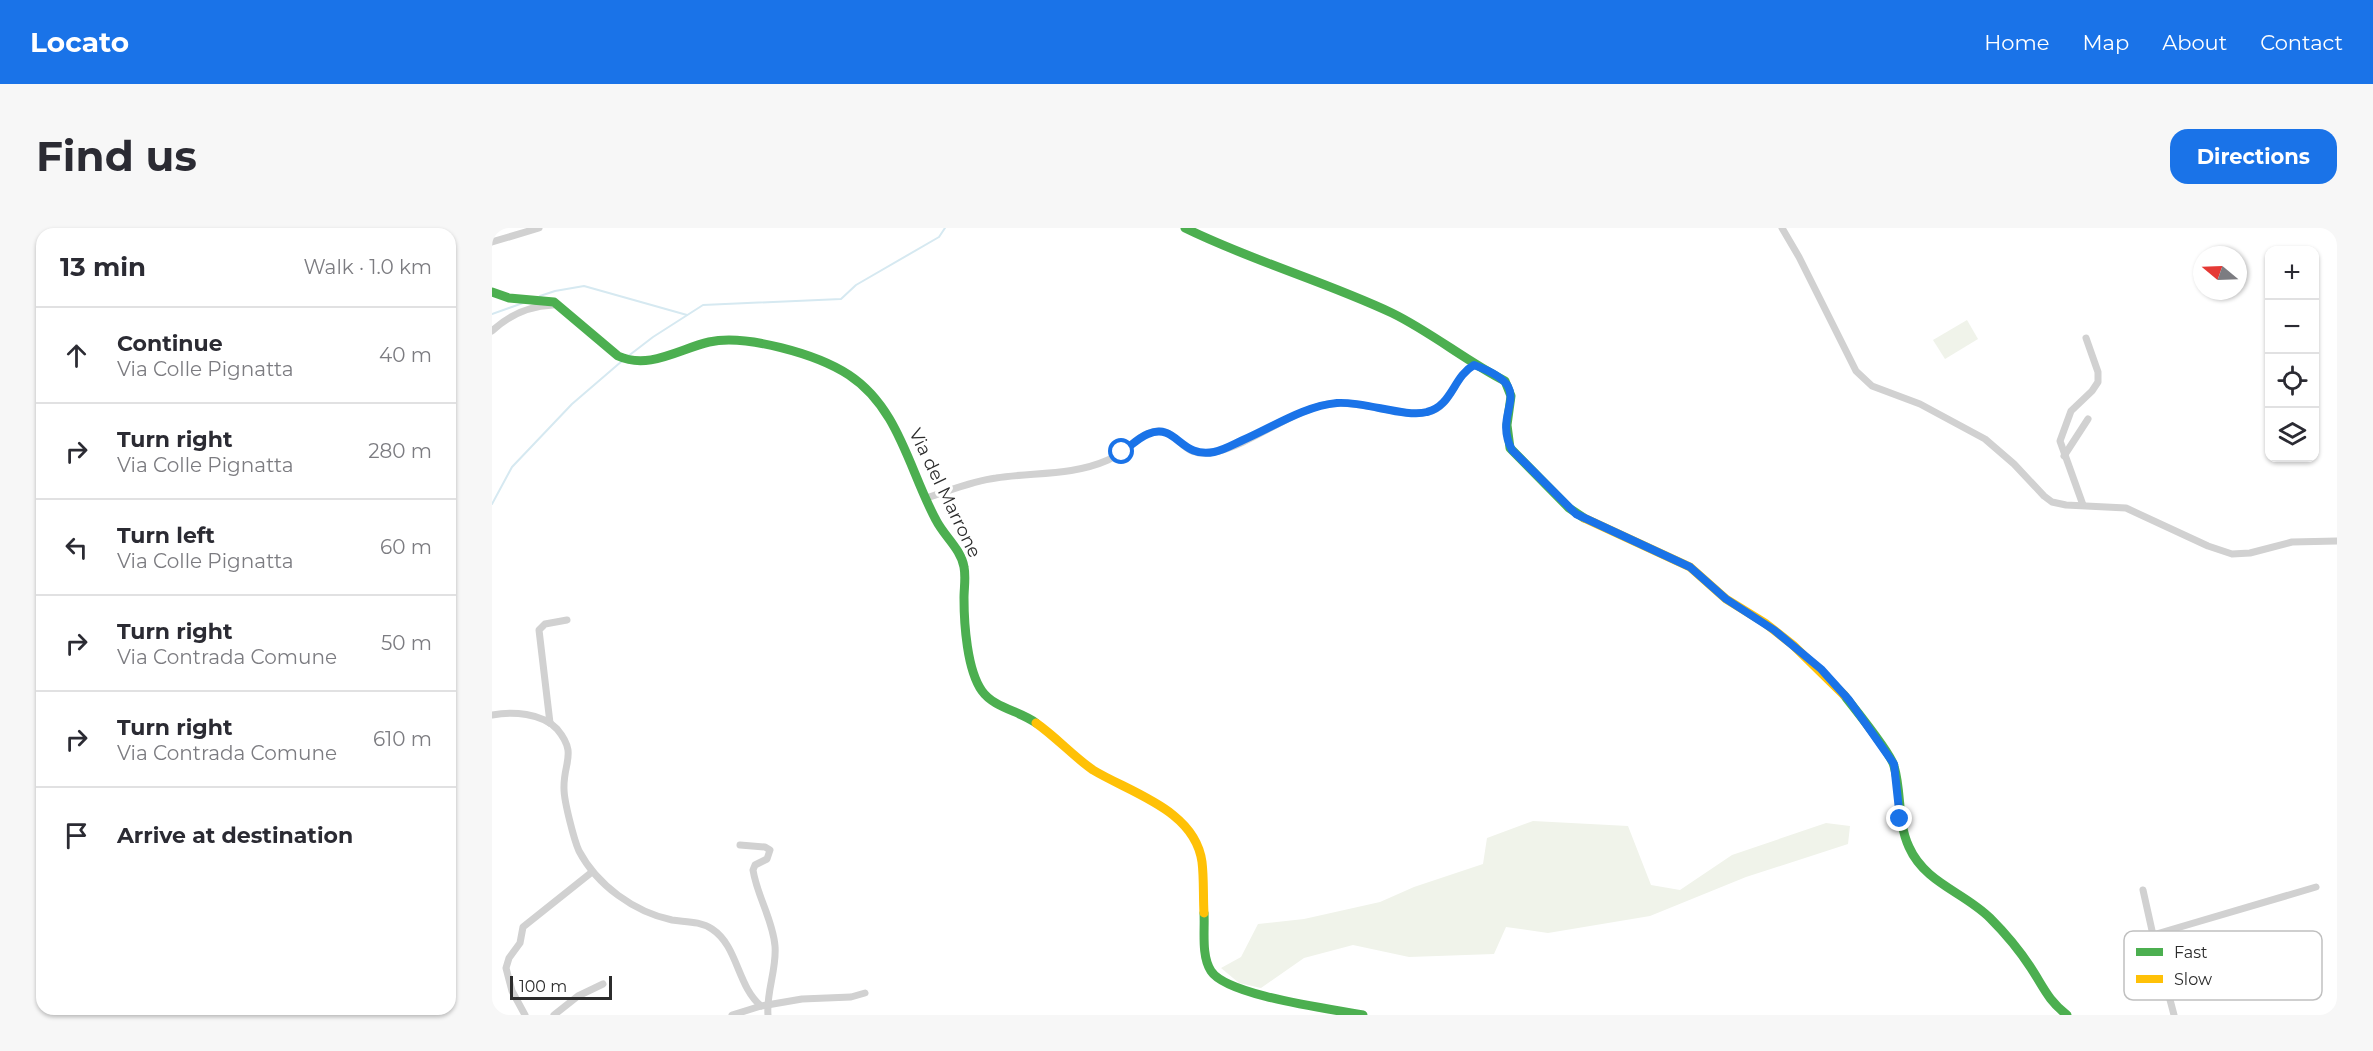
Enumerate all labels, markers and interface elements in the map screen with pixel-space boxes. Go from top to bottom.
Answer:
text: Locato [30,25,129,59]
text: Home [1984,30,2049,55]
text: Map [2082,30,2129,55]
text: About [2162,30,2227,55]
text: Contact [2260,30,2343,55]
button: Directions [2170,129,2337,184]
text: Find us [36,130,197,182]
north arrow [2193,246,2247,300]
map controls [2265,246,2319,462]
button: + [2265,246,2319,300]
text: 13 min [60,251,146,283]
text: Walk · 1.0 km [303,255,432,279]
button: − [2265,300,2319,354]
text: Continue [117,330,223,357]
icon: ahead [60,339,93,372]
text: 40 m [379,343,432,367]
button: locate [2265,354,2319,408]
text: Via Colle Pignatta [117,357,294,381]
button: layers [2265,408,2319,462]
street label: Via del Marrone [904,425,986,561]
text: Turn right [117,426,232,453]
icon: right [60,435,93,468]
route start [1108,438,1134,464]
text: 280 m [368,439,432,463]
text: Via Colle Pignatta [117,453,294,477]
text: Turn left [117,522,215,549]
icon: left [60,531,93,564]
text: 60 m [380,535,432,559]
text: Via Colle Pignatta [117,549,294,573]
text: Turn right [117,618,232,645]
icon: right [60,627,93,660]
text: 50 m [381,631,432,655]
text: Via Contrada Comune [117,645,337,669]
text: Turn right [117,714,232,741]
icon: right [60,723,93,756]
text: 610 m [373,727,432,751]
text: Via Contrada Comune [117,741,337,765]
route end [1886,805,1912,831]
icon: arrive [60,819,93,852]
text: Arrive at destination [117,822,353,849]
legend [2124,931,2322,1000]
text: Fast [2174,943,2208,962]
text: Slow [2174,970,2212,989]
scale bar [510,973,612,1000]
text: 100 m [519,977,567,996]

